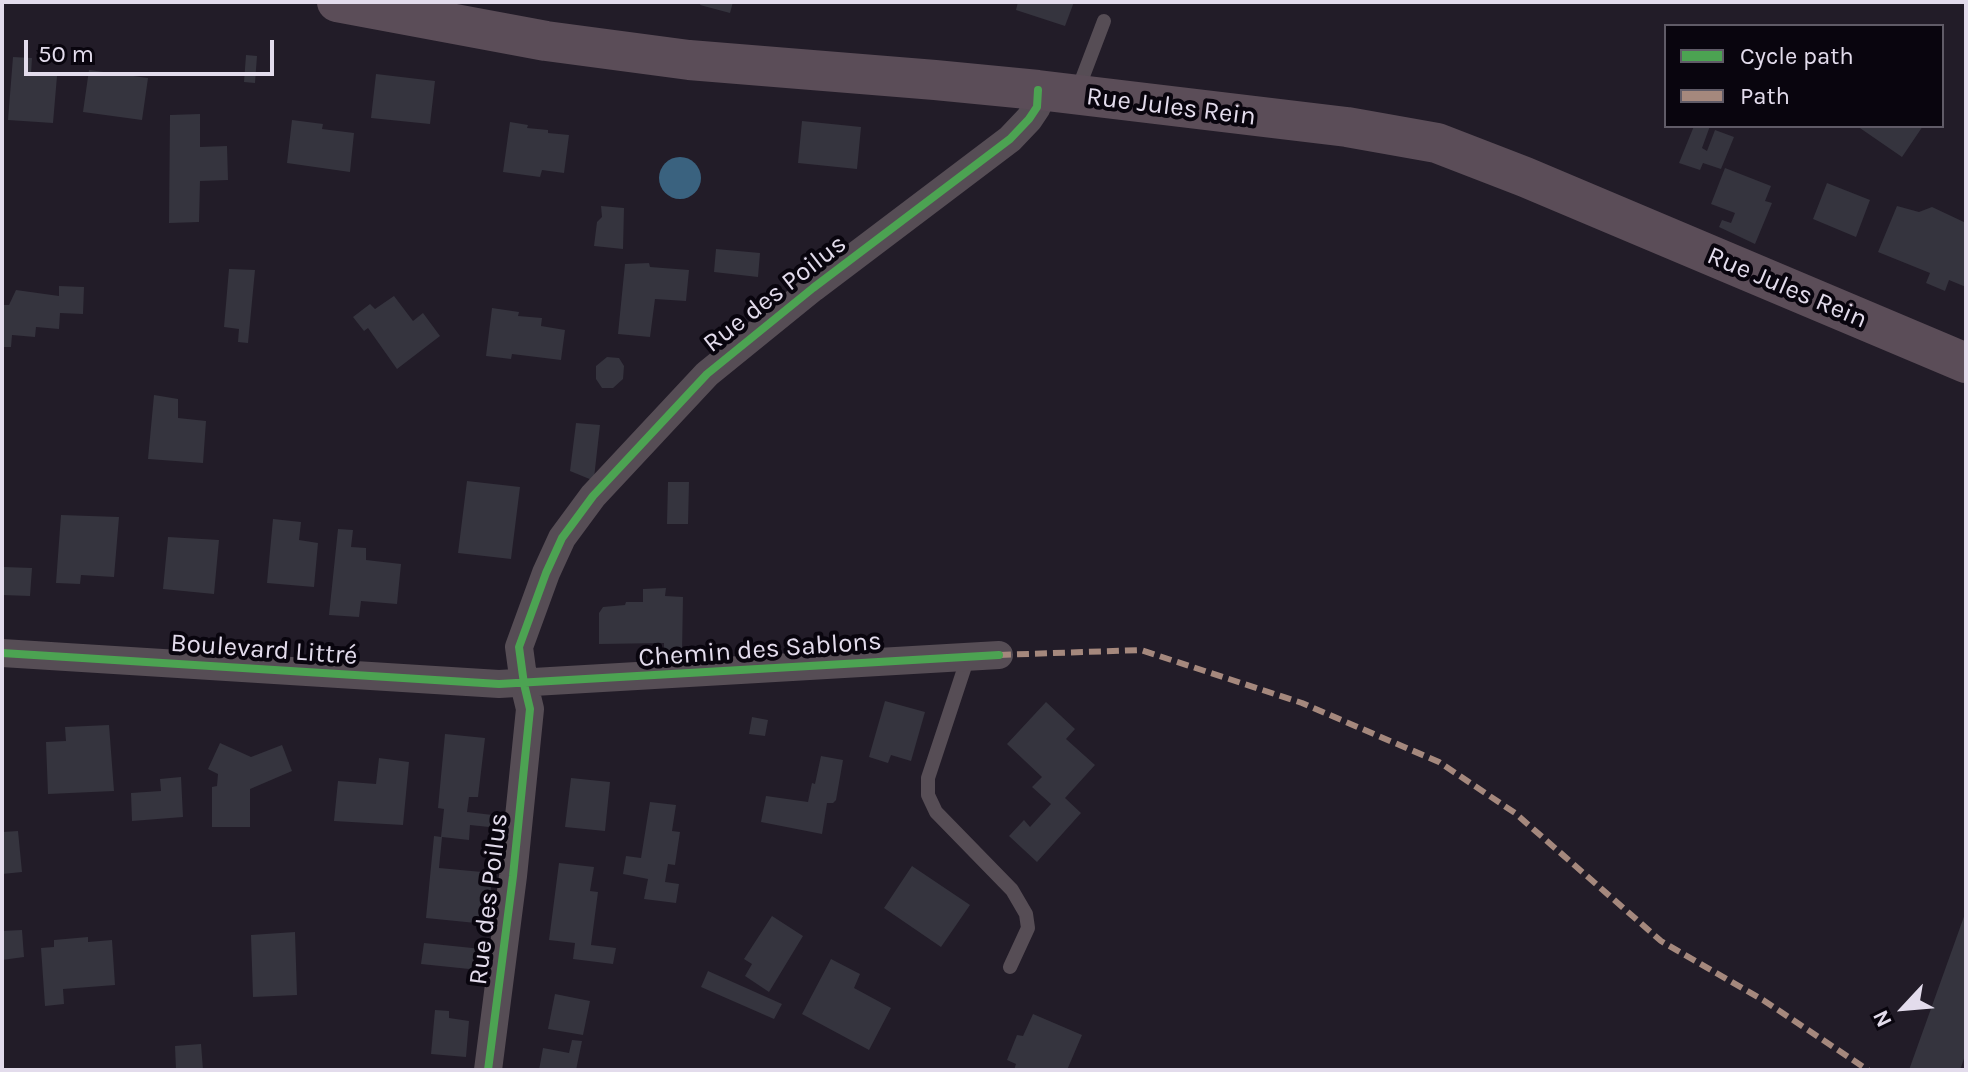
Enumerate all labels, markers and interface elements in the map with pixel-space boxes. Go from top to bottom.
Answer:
scale bar [28,24,278,74]
legend [1664,24,1944,128]
text: 50 m [38,40,94,68]
text: Cycle path [1740,42,1854,70]
street label: Rue Jules Rein [1084,81,1258,133]
text: Path [1740,82,1790,110]
street label: Rue des Poilus [697,229,853,359]
street label: Rue Jules Rein [1702,240,1872,336]
street label: Chemin des Sablons [637,626,883,674]
street label: Boulevard Littré [169,628,359,672]
street label: Rue des Poilus [463,811,515,987]
north arrow [1864,968,1944,1048]
text: N [1867,1006,1898,1031]

